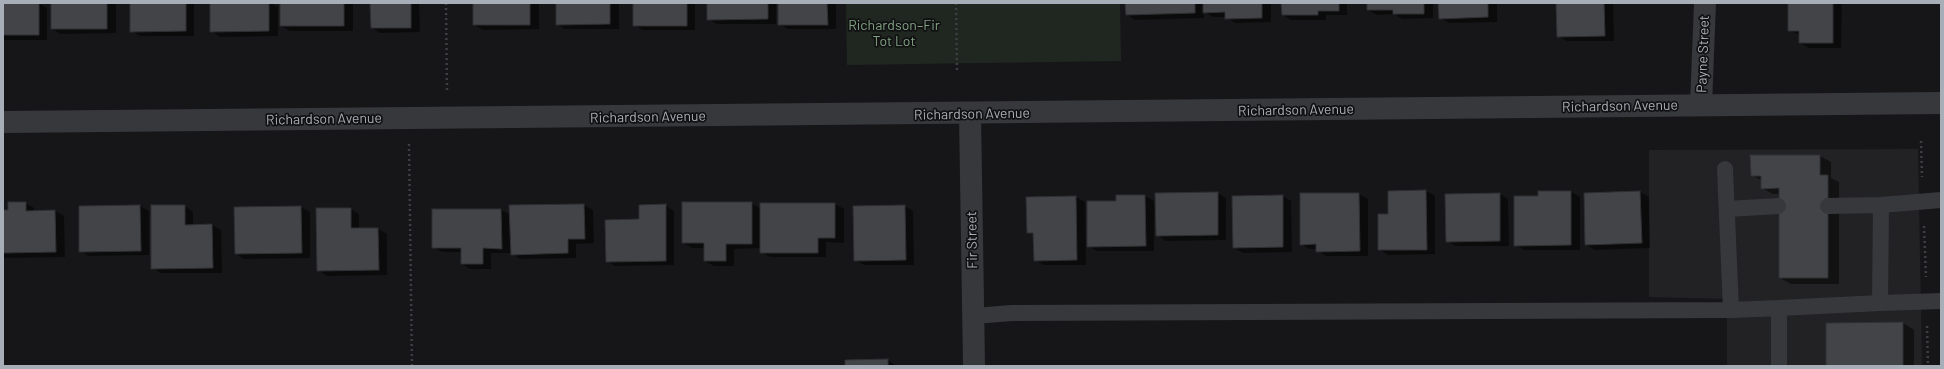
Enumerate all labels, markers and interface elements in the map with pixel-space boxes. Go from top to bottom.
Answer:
street label: Payne Street [1693,15,1713,93]
park label: Richardson–Fir Tot Lot [848,17,940,50]
street label: Richardson Avenue [1562,97,1678,115]
street label: Richardson Avenue [1238,101,1354,119]
street label: Richardson Avenue [914,105,1030,123]
street label: Richardson Avenue [590,108,706,126]
street label: Richardson Avenue [266,110,382,128]
street label: Fir Street [963,211,981,269]

